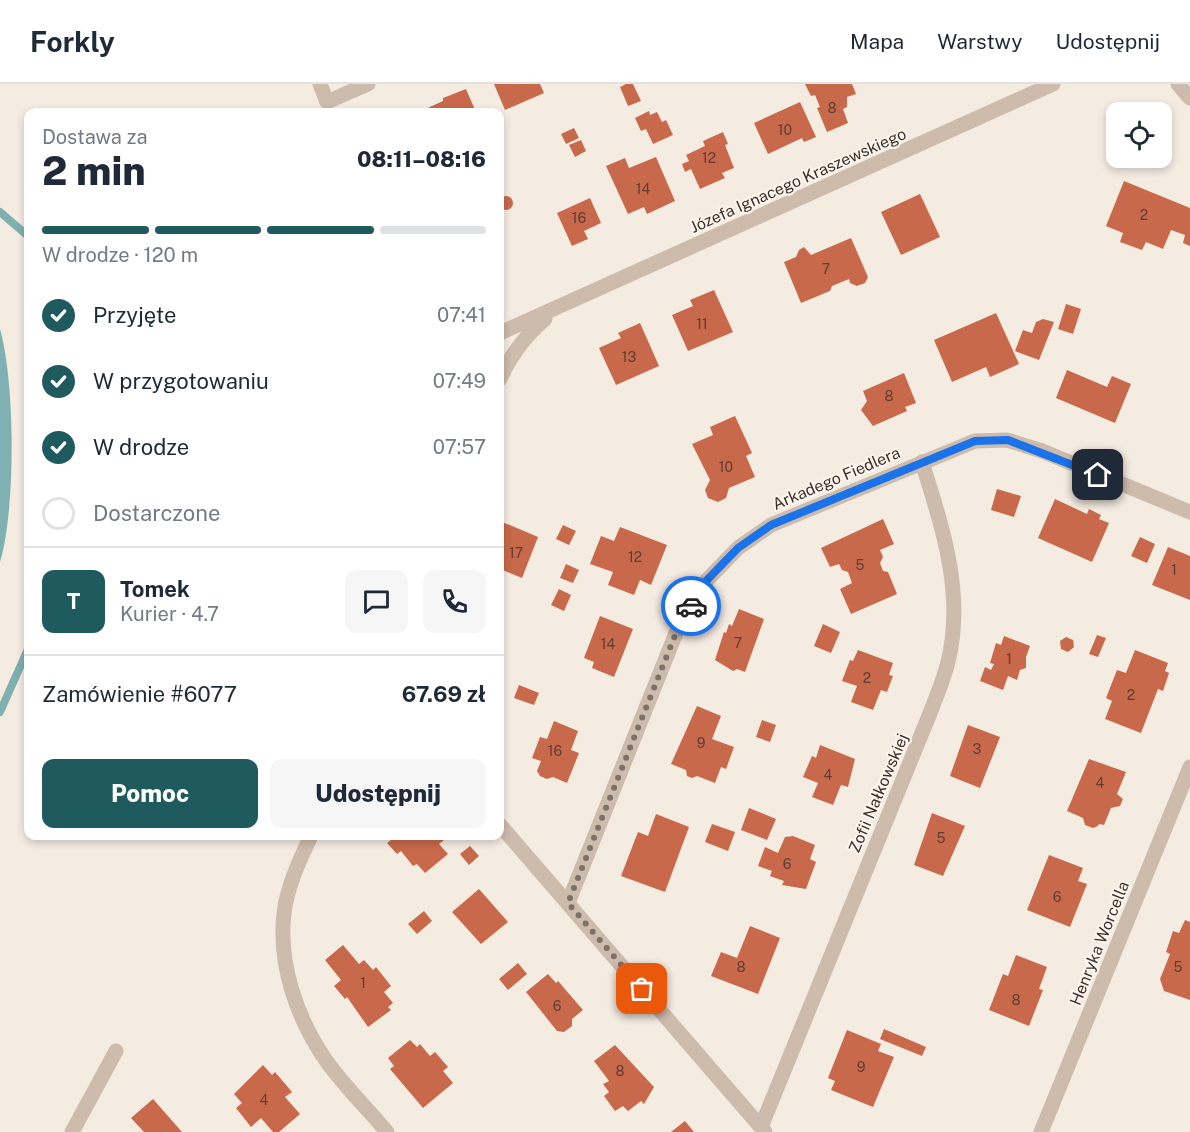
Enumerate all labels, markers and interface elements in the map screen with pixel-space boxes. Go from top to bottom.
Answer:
text: Forkly [30,25,115,58]
text: Mapa [850,29,904,54]
text: Warstwy [937,29,1022,54]
text: Udostępnij [1055,29,1160,54]
house number: 8 [827,100,837,116]
map controls [1106,102,1172,168]
button: locate [1106,102,1172,168]
house number: 10 [778,122,792,138]
street label: Józefa Ignacego Kraszewskiego [687,124,909,237]
text: Dostawa za [42,125,148,149]
text: 08:11–08:16 [357,146,486,172]
text: 2 min [42,148,146,194]
house number: 12 [702,150,716,166]
house number: 14 [636,181,650,197]
house number: 2 [1140,207,1148,223]
house number: 16 [572,210,586,226]
text: W drodze · 120 m [42,243,198,267]
house number: 7 [822,261,830,277]
icon: check [42,299,75,332]
text: Przyjęte [93,302,176,328]
text: 07:41 [437,303,486,327]
house number: 11 [696,316,708,332]
house number: 13 [622,349,636,365]
icon: check [42,365,75,398]
text: W przygotowaniu [93,368,269,394]
text: 07:49 [433,369,486,393]
house number: 8 [884,388,894,404]
icon: check [42,431,75,464]
text: W drodze [93,434,189,460]
text: 07:57 [433,435,486,459]
street label: Arkadego Fiedlera [770,443,903,514]
pin [1072,449,1123,500]
icon: home [1081,458,1114,491]
house number: 10 [719,459,733,475]
text: Dostarczone [93,500,220,526]
house number: 17 [509,545,523,561]
house number: 12 [628,549,642,565]
house number: 5 [856,557,865,573]
house number: 1 [1171,562,1177,578]
button: chat [345,570,408,633]
button: phone [423,570,486,633]
text: Tomek [120,576,190,602]
courier [661,576,721,636]
text: T [67,588,80,614]
icon: car [675,590,708,623]
text: Kurier · 4.7 [120,602,219,626]
house number: 7 [734,635,742,651]
house number: 14 [601,636,615,652]
house number: 1 [1006,651,1012,667]
house number: 2 [863,670,871,686]
text: Zamówienie #6077 [42,681,237,707]
text: 67.69 zł [402,681,486,707]
house number: 2 [1127,687,1135,703]
street label: Zofii Nałkowskiej [845,731,912,856]
house number: 9 [697,735,706,751]
house number: 3 [973,741,982,757]
house number: 16 [548,743,562,759]
button: Pomoc [42,759,258,828]
button: Udostępnij [270,759,486,828]
house number: 4 [824,767,833,783]
house number: 4 [1096,775,1105,791]
house number: 5 [937,830,946,846]
house number: 6 [783,856,792,872]
street label: Henryka Worcella [1066,878,1133,1008]
house number: 6 [1053,889,1062,905]
house number: 8 [736,959,746,975]
house number: 5 [1174,959,1183,975]
pin [616,963,667,1014]
icon: bag [625,972,658,1005]
house number: 1 [360,975,366,991]
house number: 8 [1011,992,1021,1008]
house number: 6 [553,998,562,1014]
house number: 9 [857,1059,866,1075]
house number: 8 [615,1063,625,1079]
house number: 4 [260,1092,269,1108]

